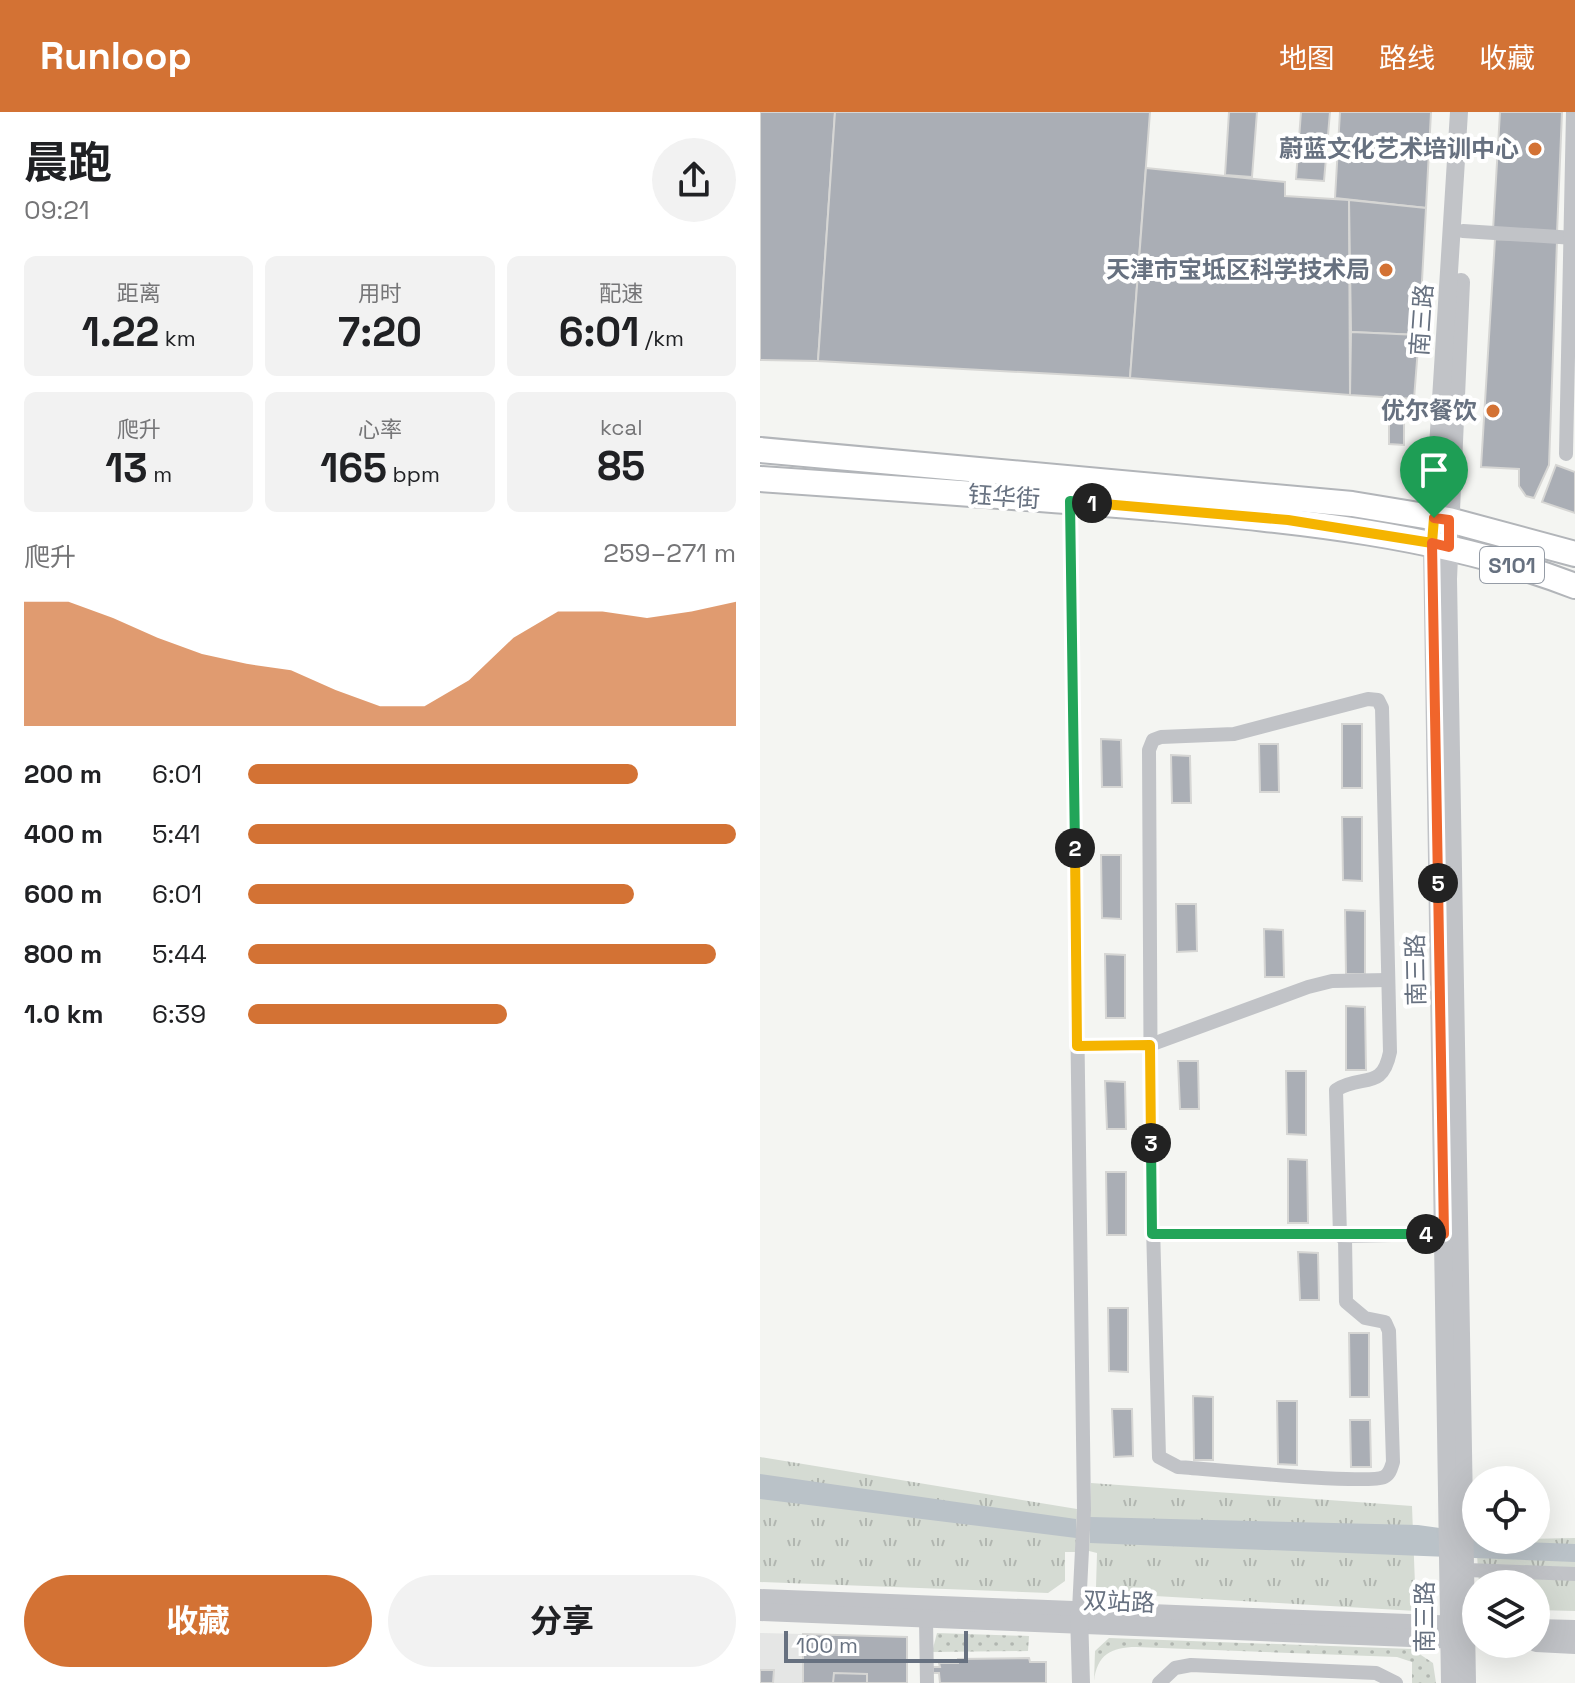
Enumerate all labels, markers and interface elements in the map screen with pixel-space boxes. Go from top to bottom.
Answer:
text: Runloop [40,32,192,80]
text: 地图 [1279,40,1335,76]
text: 路线 [1379,40,1435,76]
text: 收藏 [1479,40,1535,76]
place label: 蔚蓝文化艺术培训中心 [1279,133,1519,164]
text: 晨跑 [24,135,112,191]
button: share [652,138,736,222]
marker: 蔚蓝文化艺术培训中心 [1526,140,1544,158]
text: 09:21 [24,193,90,227]
place label: 天津市宝坻区科学技术局 [1106,254,1370,285]
marker: 天津市宝坻区科学技术局 [1377,261,1395,279]
text: 距离 [117,279,161,307]
text: 用时 [358,279,402,307]
text: 配速 [599,279,643,307]
street label: 南三路 [1404,283,1439,357]
text: 1.22 [82,307,159,358]
text: 7:20 [338,307,422,358]
text: 6:01 [559,307,639,358]
text: km [159,324,196,352]
text: /km [639,324,684,352]
place label: 优尔餐饮 [1381,395,1477,426]
marker: 优尔餐饮 [1484,402,1502,420]
text: kcal [600,413,643,441]
text: 爬升 [117,415,161,443]
text: 心率 [358,415,402,443]
pin [1400,436,1468,518]
text: 85 [597,441,645,492]
text: 13 [105,443,148,494]
text: 165 [320,443,387,494]
icon: arrive [1412,448,1456,492]
text: m [148,460,172,488]
text: bpm [387,460,440,488]
street label: 钰华街 [967,479,1041,514]
pin: 1 [1072,483,1112,523]
text: 1 [1087,489,1097,517]
text: 259–271 m [603,536,736,570]
text: 爬升 [24,540,76,574]
road number: S101 [1480,547,1544,583]
text: 200 m [24,757,102,791]
text: 6:01 [152,757,202,791]
text: 400 m [24,817,103,851]
text: 5:41 [152,817,201,851]
pin: 2 [1055,828,1095,868]
text: 2 [1068,834,1082,862]
pin: 5 [1418,863,1458,903]
text: 5 [1431,869,1445,897]
text: 600 m [24,877,103,911]
text: 6:01 [152,877,202,911]
street label: 南三路 [1399,934,1432,1006]
text: 800 m [24,937,102,971]
text: 5:44 [152,937,207,971]
text: 1.0 km [24,997,104,1031]
text: 6:39 [152,997,206,1031]
pin: 3 [1131,1123,1171,1163]
text: 3 [1144,1129,1158,1157]
pin: 4 [1406,1214,1446,1254]
text: 4 [1419,1220,1433,1248]
map controls [1462,1466,1550,1658]
button: locate [1462,1466,1550,1554]
button: layers [1462,1570,1550,1658]
button: 收藏 [24,1575,372,1667]
button: 分享 [388,1575,736,1667]
street label: 南三路 [1409,1581,1440,1653]
street label: 双站路 [1082,1585,1156,1618]
scale bar [784,1627,968,1663]
text: 100 m [796,1631,858,1659]

